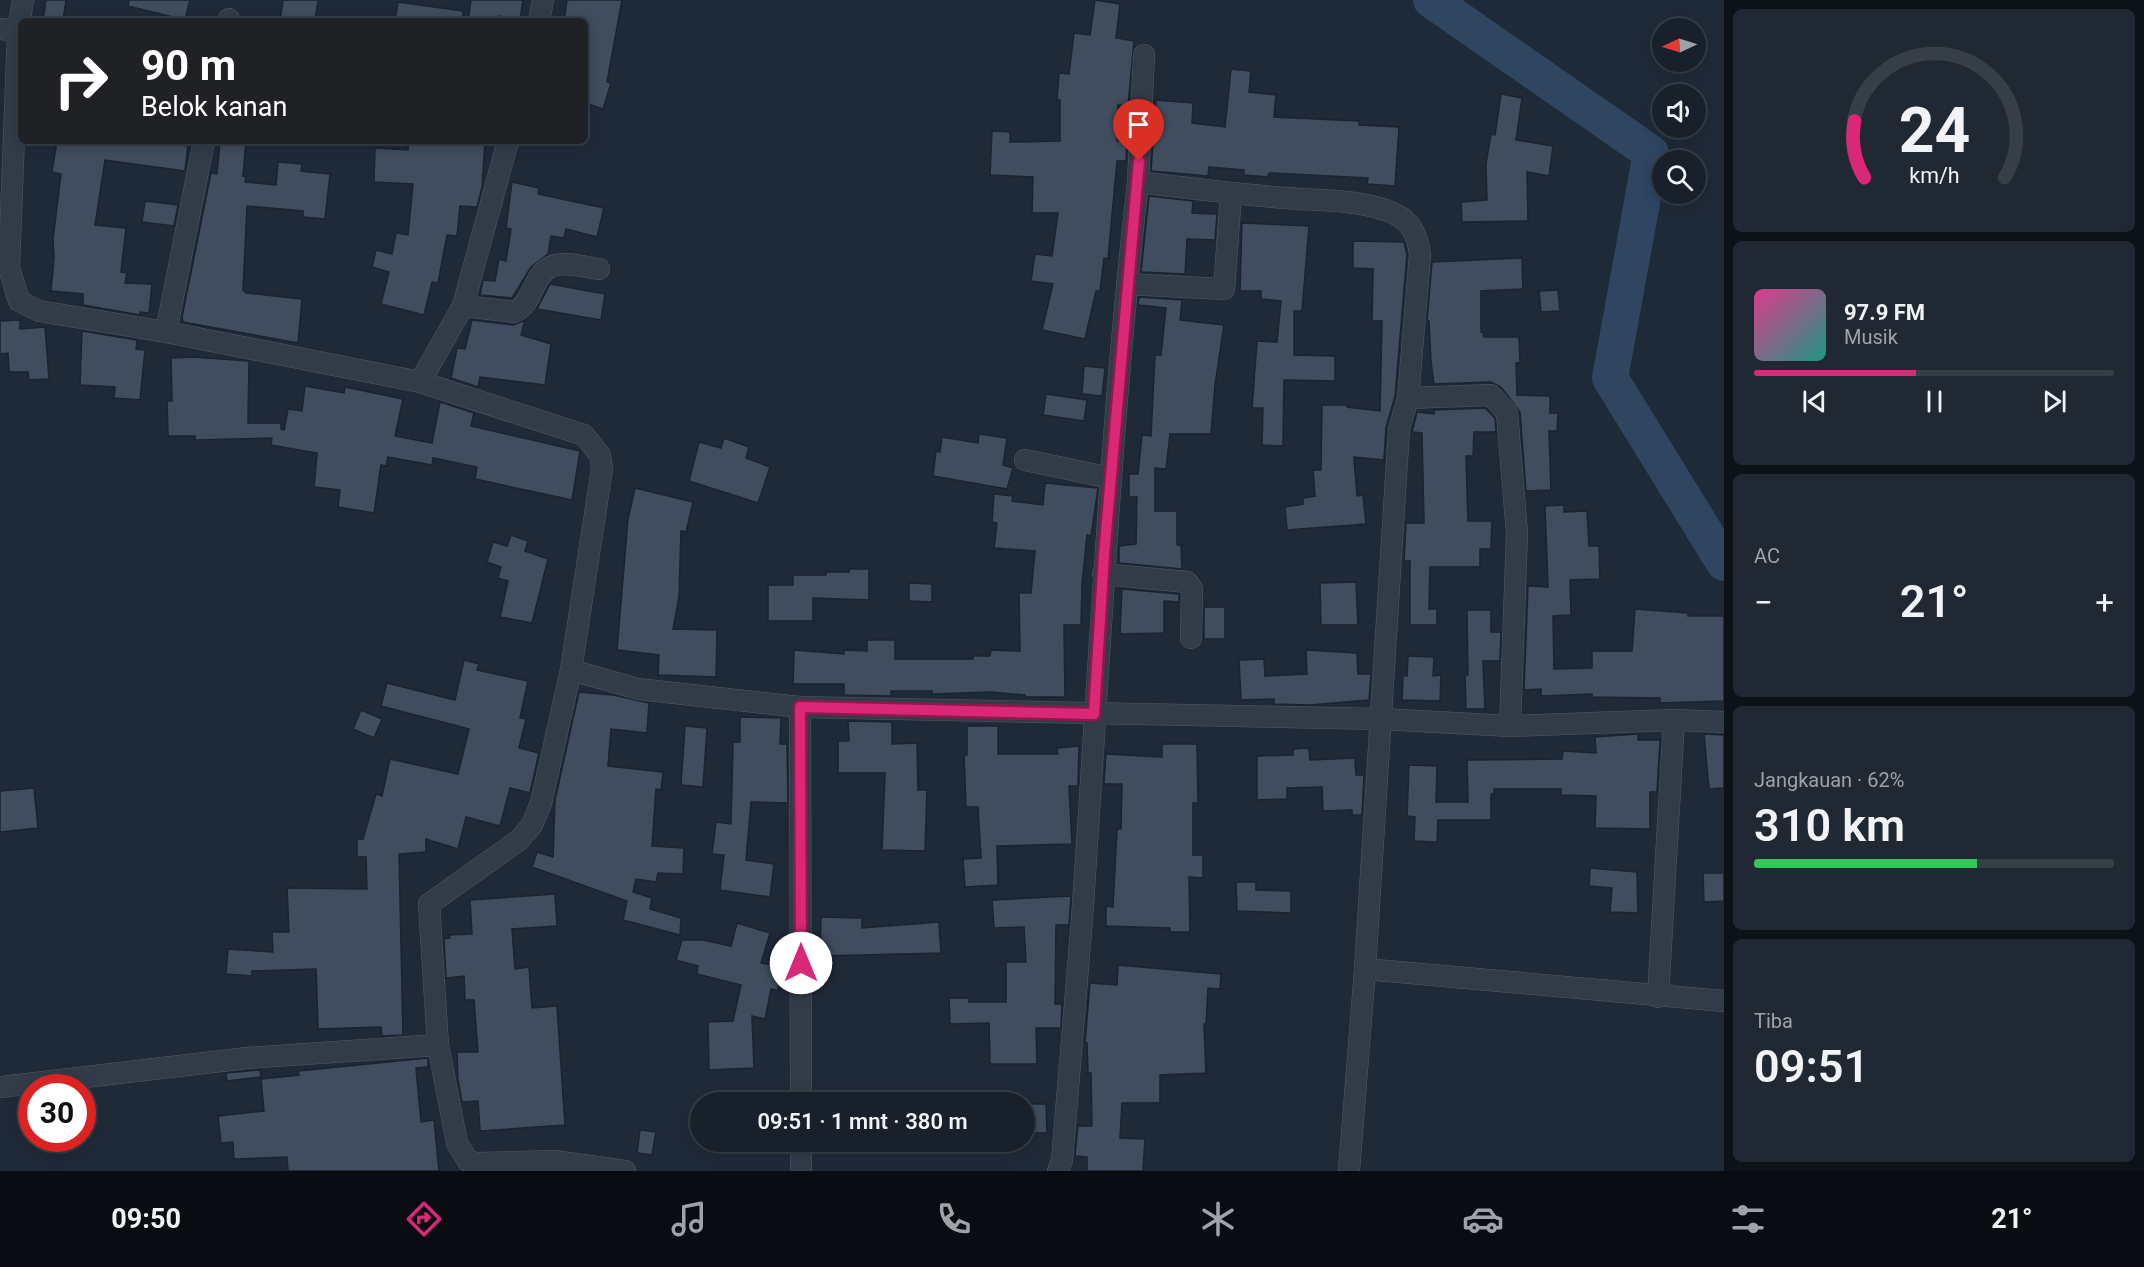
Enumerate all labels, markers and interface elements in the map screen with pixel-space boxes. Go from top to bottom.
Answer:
north arrow [1652,18,1706,72]
map controls [1652,18,1706,204]
text: 90 m [141,41,236,90]
icon: right [42,42,120,120]
button: sound [1652,84,1706,138]
text: Belok kanan [141,91,287,123]
text: 24 [1898,94,1970,167]
pin [1113,99,1164,161]
icon: arrive [1122,108,1155,141]
button: search [1652,150,1706,204]
text: km/h [1909,163,1959,188]
text: 97.9 FM [1844,300,1925,325]
text: Musik [1844,325,1898,349]
icon: previous [1798,385,1831,418]
icon: pause [1918,385,1951,418]
icon: next [2038,385,2071,418]
text: AC [1754,544,1780,568]
text: 21° [1900,575,1968,628]
text: − [1754,583,1773,622]
text: + [2095,583,2114,622]
text: Jangkauan · 62% [1754,768,1904,792]
text: 310 km [1754,799,1905,852]
position arrow [769,931,833,995]
text: Tiba [1754,1009,1793,1033]
text: 09:51 [1754,1040,1869,1093]
speed limit sign: 30 [18,1074,96,1152]
text: 09:51 · 1 mnt · 380 m [757,1109,968,1134]
icon: directions [403,1198,445,1240]
icon: music [668,1198,710,1240]
icon: phone [933,1198,975,1240]
icon: climate [1197,1198,1239,1240]
icon: car [1462,1198,1504,1240]
icon: filters [1727,1198,1769,1240]
text: 09:50 [111,1203,181,1235]
text: 21° [1991,1203,2033,1235]

